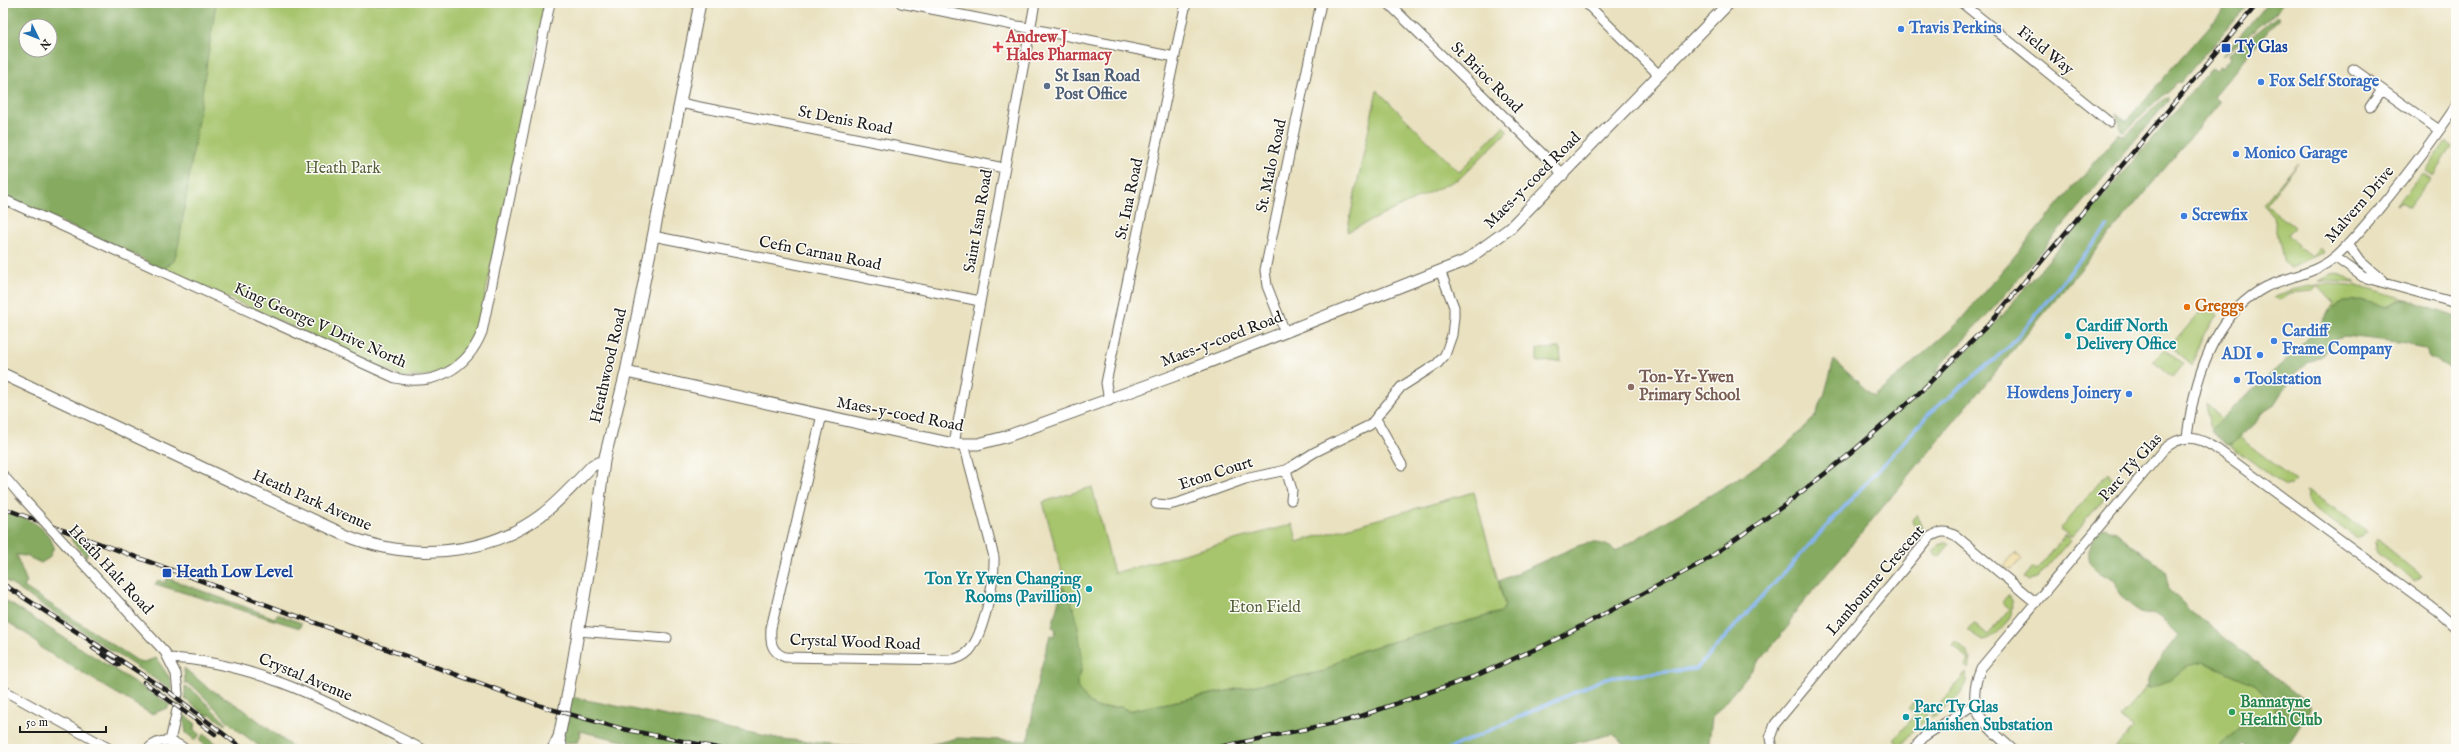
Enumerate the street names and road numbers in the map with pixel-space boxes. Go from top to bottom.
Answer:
street label: Field Way [2013,22,2077,80]
street label: St Brioc Road [1446,38,1526,118]
street label: St Denis Road [796,102,894,140]
street label: St. Malo Road [1252,117,1292,215]
street label: Maes-y-coed Road [1480,128,1586,234]
street label: St. Ina Road [1112,156,1148,241]
street label: Malvern Drive [2321,162,2399,248]
street label: Saint Isan Road [960,167,998,274]
street label: Cefn Carnau Road [757,232,883,276]
street label: King George V Drive North [230,279,410,373]
street label: Heathwood Road [586,306,632,425]
street label: Maes-y-coed Road [1158,307,1286,372]
street label: Maes-y-coed Road [835,393,966,437]
street label: Parc Tŷ Glas [2095,429,2167,506]
street label: Eton Court [1176,452,1256,495]
street label: Heath Park Avenue [249,466,375,536]
street label: Heath Halt Road [63,521,157,619]
street label: Lambourne Crescent [1823,521,1930,640]
street label: Crystal Wood Road [789,631,921,655]
street label: Crystal Avenue [255,649,355,707]

